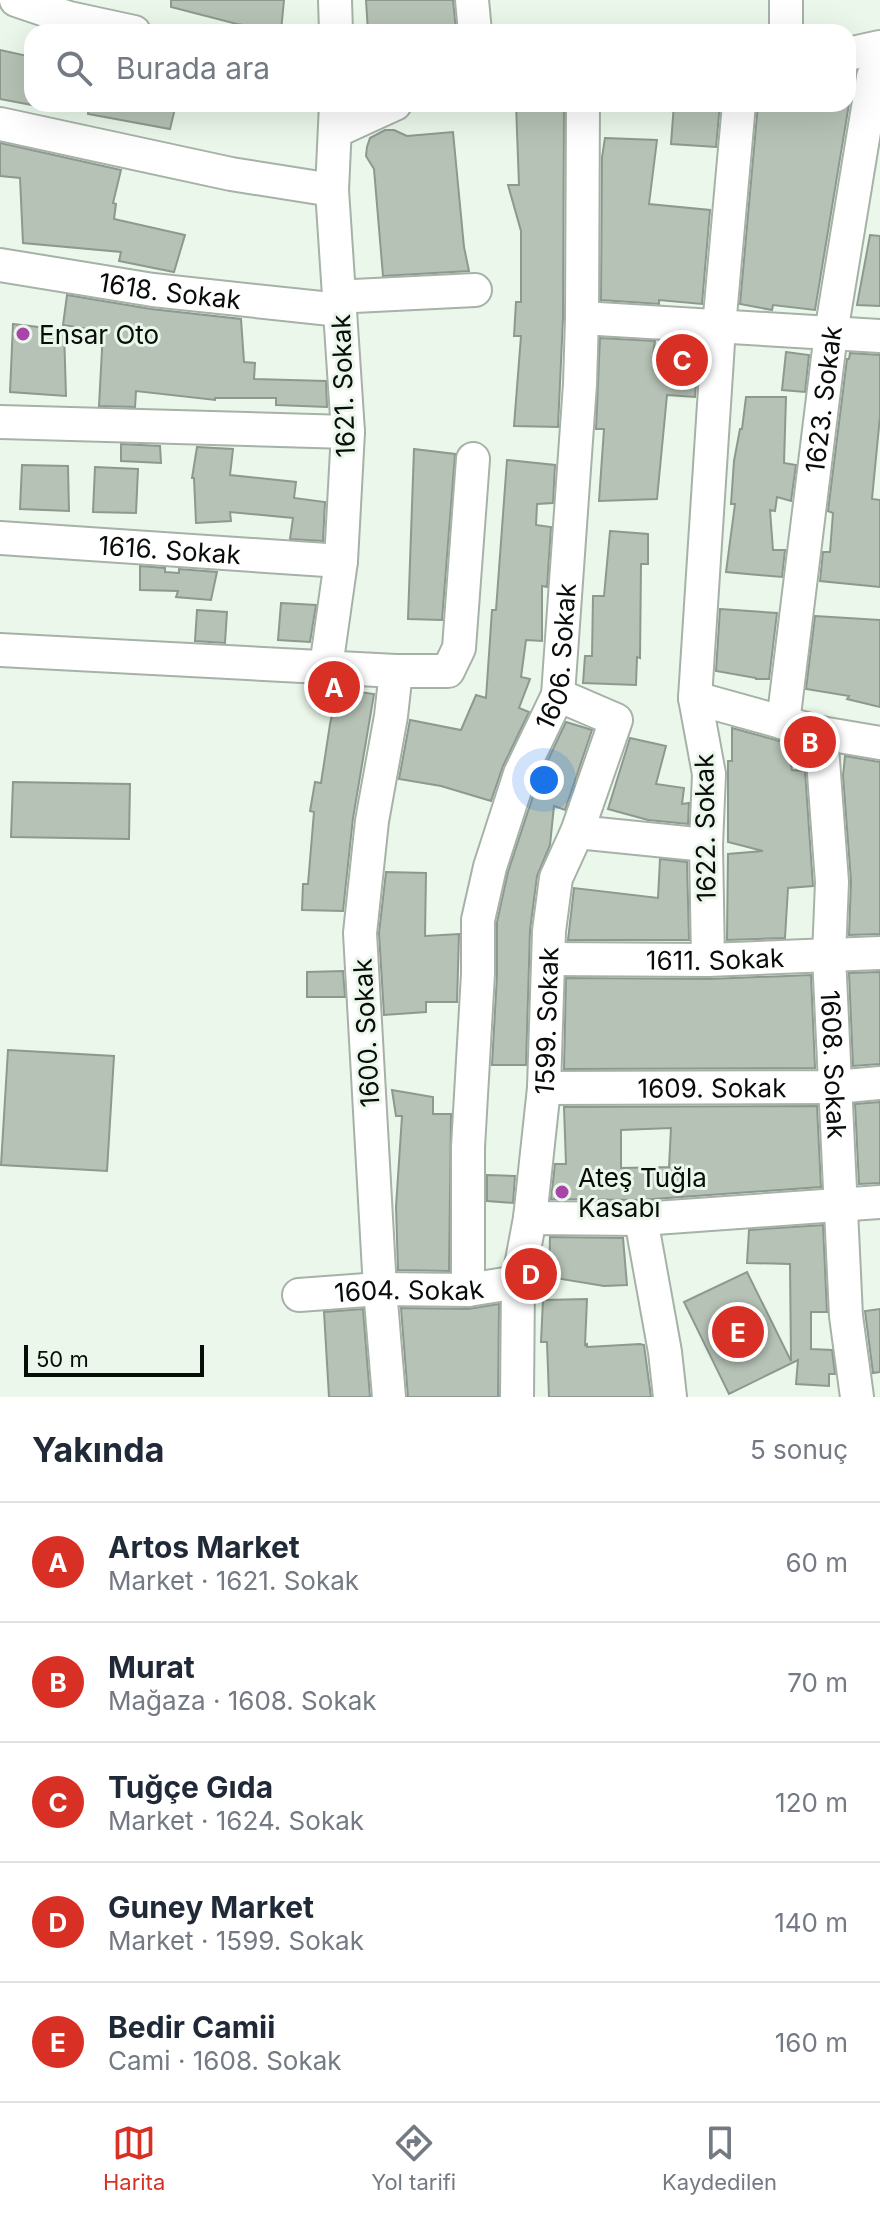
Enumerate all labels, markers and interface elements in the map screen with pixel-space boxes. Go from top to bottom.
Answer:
search box [24,24,856,112]
icon: search [52,46,96,90]
text: Burada ara [116,50,270,86]
street label: 1618. Sokak [97,266,243,315]
street label: 1621. Sokak [325,314,361,458]
place label: Ensar Oto [39,319,159,350]
street label: 1623. Sokak [798,323,847,475]
marker: Ensar Oto [14,325,32,343]
pin: C [656,330,708,390]
street label: 1616. Sokak [97,529,242,570]
street label: 1606. Sokak [528,582,581,734]
pin: A [308,657,360,717]
pin: B [784,712,836,772]
street label: 1622. Sokak [688,753,722,903]
your location [524,760,564,800]
street label: 1611. Sokak [646,941,785,976]
street label: 1599. Sokak [528,946,564,1097]
street label: 1600. Sokak [347,958,385,1108]
street label: 1608. Sokak [815,989,853,1140]
street label: 1609. Sokak [638,1072,786,1103]
place label: Ateş Tuğla Kasabı [578,1162,707,1223]
marker: Ateş Tuğla Kasabı [553,1183,571,1201]
pin: D [505,1244,557,1304]
street label: 1604. Sokak [333,1272,486,1308]
pin: E [712,1302,764,1362]
scale bar [24,1341,204,1377]
text: 50 m [36,1346,89,1372]
text: Yakında [32,1429,164,1470]
text: 5 sonuç [750,1434,848,1465]
text: Artos Market [108,1529,300,1565]
text: A [48,1547,68,1578]
text: 60 m [785,1547,848,1578]
text: Market · 1621. Sokak [108,1565,359,1596]
text: Murat [108,1649,195,1685]
text: B [49,1667,67,1698]
text: 70 m [787,1667,848,1698]
text: Mağaza · 1608. Sokak [108,1685,377,1716]
text: Tuğçe Gıda [108,1769,273,1805]
text: C [48,1787,68,1818]
text: 120 m [775,1787,848,1818]
text: Market · 1624. Sokak [108,1805,364,1836]
text: Guney Market [108,1889,314,1925]
text: D [49,1907,67,1938]
text: 140 m [774,1907,848,1938]
text: Market · 1599. Sokak [108,1925,364,1956]
text: Bedir Camii [108,2009,275,2045]
text: E [50,2027,66,2058]
text: 160 m [775,2027,848,2058]
text: Cami · 1608. Sokak [108,2045,342,2076]
tab: Harita [103,2121,165,2195]
tab: Yol tarifi [371,2121,456,2195]
tab: Kaydedilen [662,2121,777,2195]

